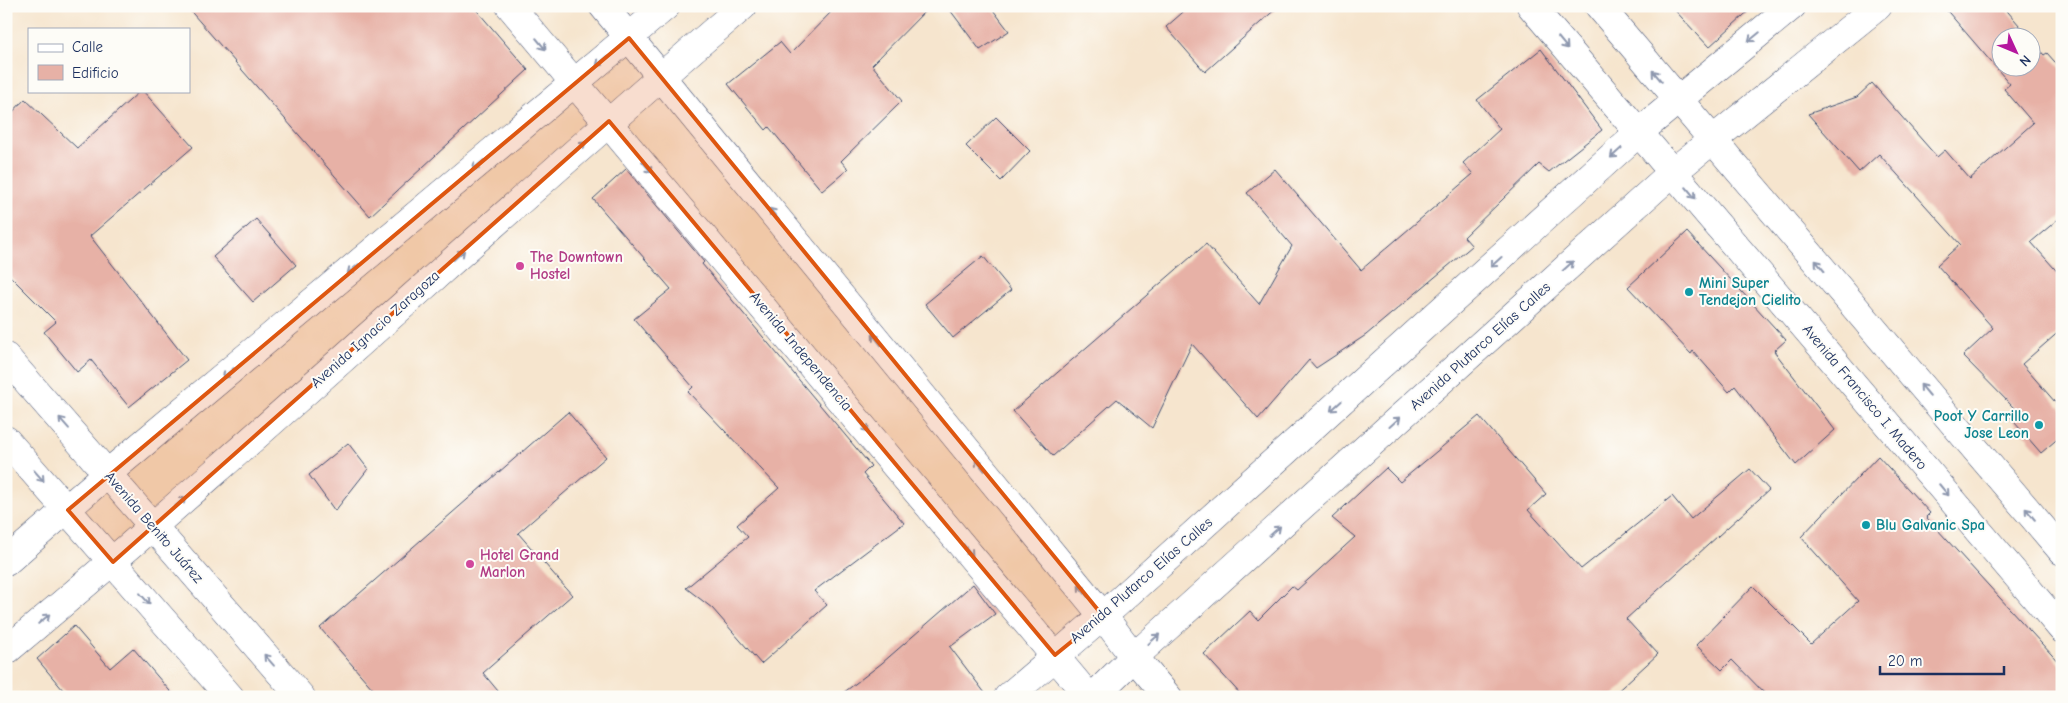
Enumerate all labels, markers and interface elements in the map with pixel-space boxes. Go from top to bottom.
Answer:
legend [28,28,190,92]
north arrow [1990,28,2040,78]
one-way arrow [1748,32,1761,43]
one-way arrow [536,37,547,50]
one-way arrow [1557,37,1568,50]
text: Calle [72,38,104,56]
text: N [2016,51,2034,70]
one-way arrow [596,55,609,66]
text: Edificio [72,64,119,82]
one-way arrow [1652,70,1663,83]
one-way arrow [574,141,587,153]
one-way arrow [1610,147,1623,159]
one-way arrow [471,159,484,170]
one-way arrow [641,160,652,173]
one-way arrow [1686,187,1697,200]
one-way arrow [768,208,779,221]
place label: The Downtown Hostel [530,248,623,283]
one-way arrow [452,249,465,261]
one-way arrow [1489,256,1502,268]
marker: The Downtown Hostel [514,260,526,272]
one-way arrow [1562,260,1575,272]
one-way arrow [1815,260,1826,273]
one-way arrow [347,263,360,274]
street label: Avenida Ignacio Zaragoza [307,266,443,392]
place label: Mini Super Tendejon Cielito [1699,274,1801,309]
street label: Avenida Plutarco Elías Calles [1406,278,1554,414]
marker: Mini Super Tendejon Cielito [1683,286,1695,298]
street label: Avenida Independencia [746,288,856,414]
street label: Avenida Francisco I. Madero [1799,321,1931,474]
one-way arrow [871,334,882,347]
one-way arrow [222,367,235,379]
one-way arrow [1920,384,1931,397]
one-way arrow [1330,400,1342,412]
place label: Poot Y Carrillo Jose Leon [1934,407,2029,442]
one-way arrow [1389,416,1402,428]
one-way arrow [59,417,70,430]
one-way arrow [858,419,869,432]
marker: Poot Y Carrillo Jose Leon [2033,419,2045,431]
one-way arrow [974,459,985,472]
street label: Avenida Benito Juárez [101,468,208,587]
one-way arrow [33,470,44,483]
one-way arrow [1938,484,1950,497]
one-way arrow [174,496,187,508]
one-way arrow [2025,508,2036,521]
street label: Avenida Plutarco Elías Calles [1066,513,1216,647]
place label: Blu Galvanic Spa [1876,516,1985,534]
marker: Blu Galvanic Spa [1860,519,1872,531]
one-way arrow [1268,525,1281,536]
one-way arrow [962,544,974,557]
place label: Hotel Grand Marlon [480,546,559,581]
marker: Hotel Grand Marlon [464,558,476,570]
one-way arrow [1077,585,1088,598]
one-way arrow [139,592,150,605]
one-way arrow [37,614,50,625]
one-way arrow [1147,633,1160,645]
scale bar [1880,643,2004,675]
text: 20 m [1888,652,1922,670]
one-way arrow [264,653,275,666]

